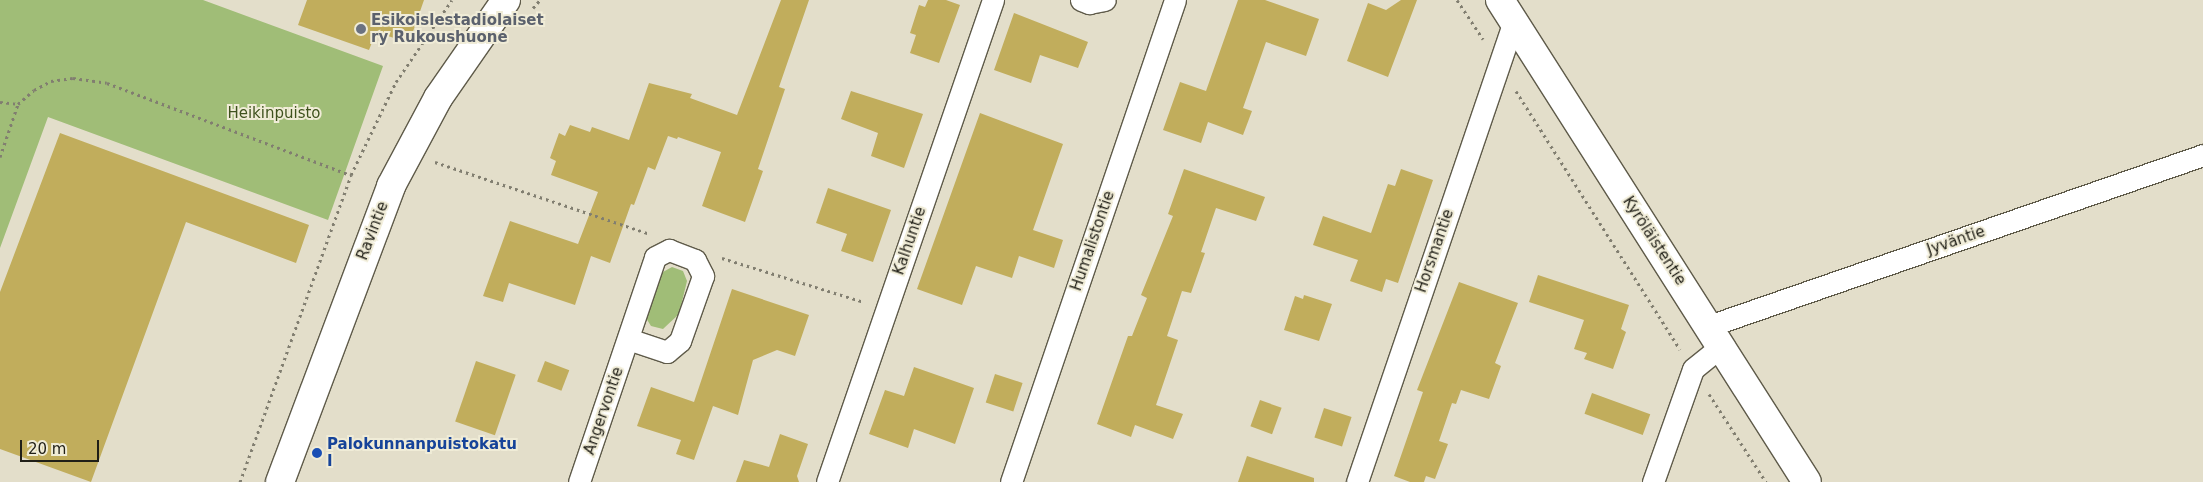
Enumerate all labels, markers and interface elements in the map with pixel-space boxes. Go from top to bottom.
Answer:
place label: Esikoislestadiolaiset ry Rukoushuone [371,11,544,46]
marker: Esikoislestadiolaiset ry Rukoushuone [355,23,367,35]
park label: Heikinpuisto [227,105,321,123]
street label: Humalistontie [1067,189,1119,293]
street label: Kyröläistentie [1619,193,1689,289]
street label: Ravintie [354,199,392,263]
street label: Kalhuntie [890,205,930,277]
street label: Horsmantie [1412,207,1458,295]
street label: Jyväntie [1925,223,1987,259]
street label: Angervontie [581,365,627,457]
scale bar [22,430,101,462]
place label: Palokunnanpuistokatu I [327,435,517,470]
text: 20 m [28,440,66,458]
marker: Palokunnanpuistokatu I [311,447,323,459]

